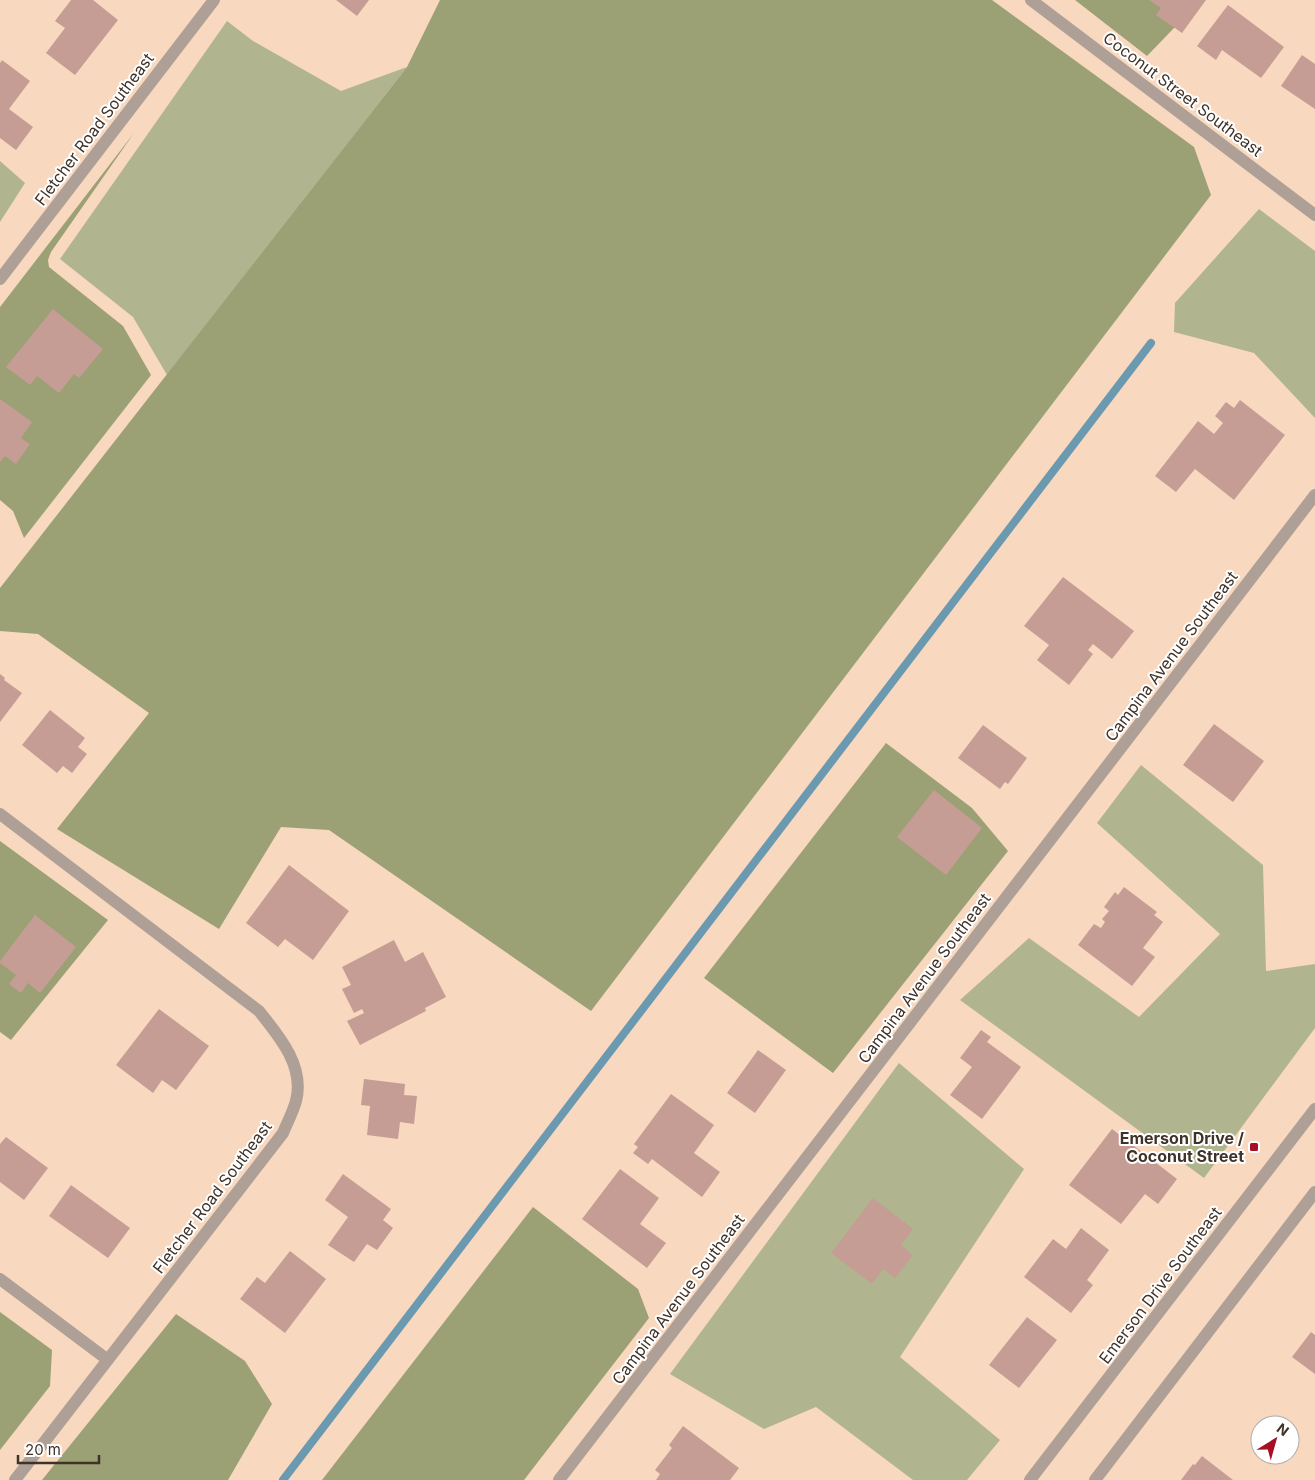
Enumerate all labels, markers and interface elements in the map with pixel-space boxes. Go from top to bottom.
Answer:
street label: Coconut Street Southeast [1099,27,1267,161]
street label: Fletcher Road Southeast [30,49,158,209]
street label: Campina Avenue Southeast [1100,567,1242,745]
street label: Campina Avenue Southeast [853,889,995,1067]
street label: Fletcher Road Southeast [148,1117,276,1277]
place label: Emerson Drive / Coconut Street [1120,1128,1244,1166]
marker: Emerson Drive / Coconut Street [1248,1141,1260,1153]
street label: Emerson Drive Southeast [1094,1203,1226,1367]
street label: Campina Avenue Southeast [607,1210,749,1388]
north arrow [1250,1415,1300,1465]
text: N [1274,1419,1293,1439]
scale bar [18,1432,99,1464]
text: 20 m [25,1440,61,1459]

